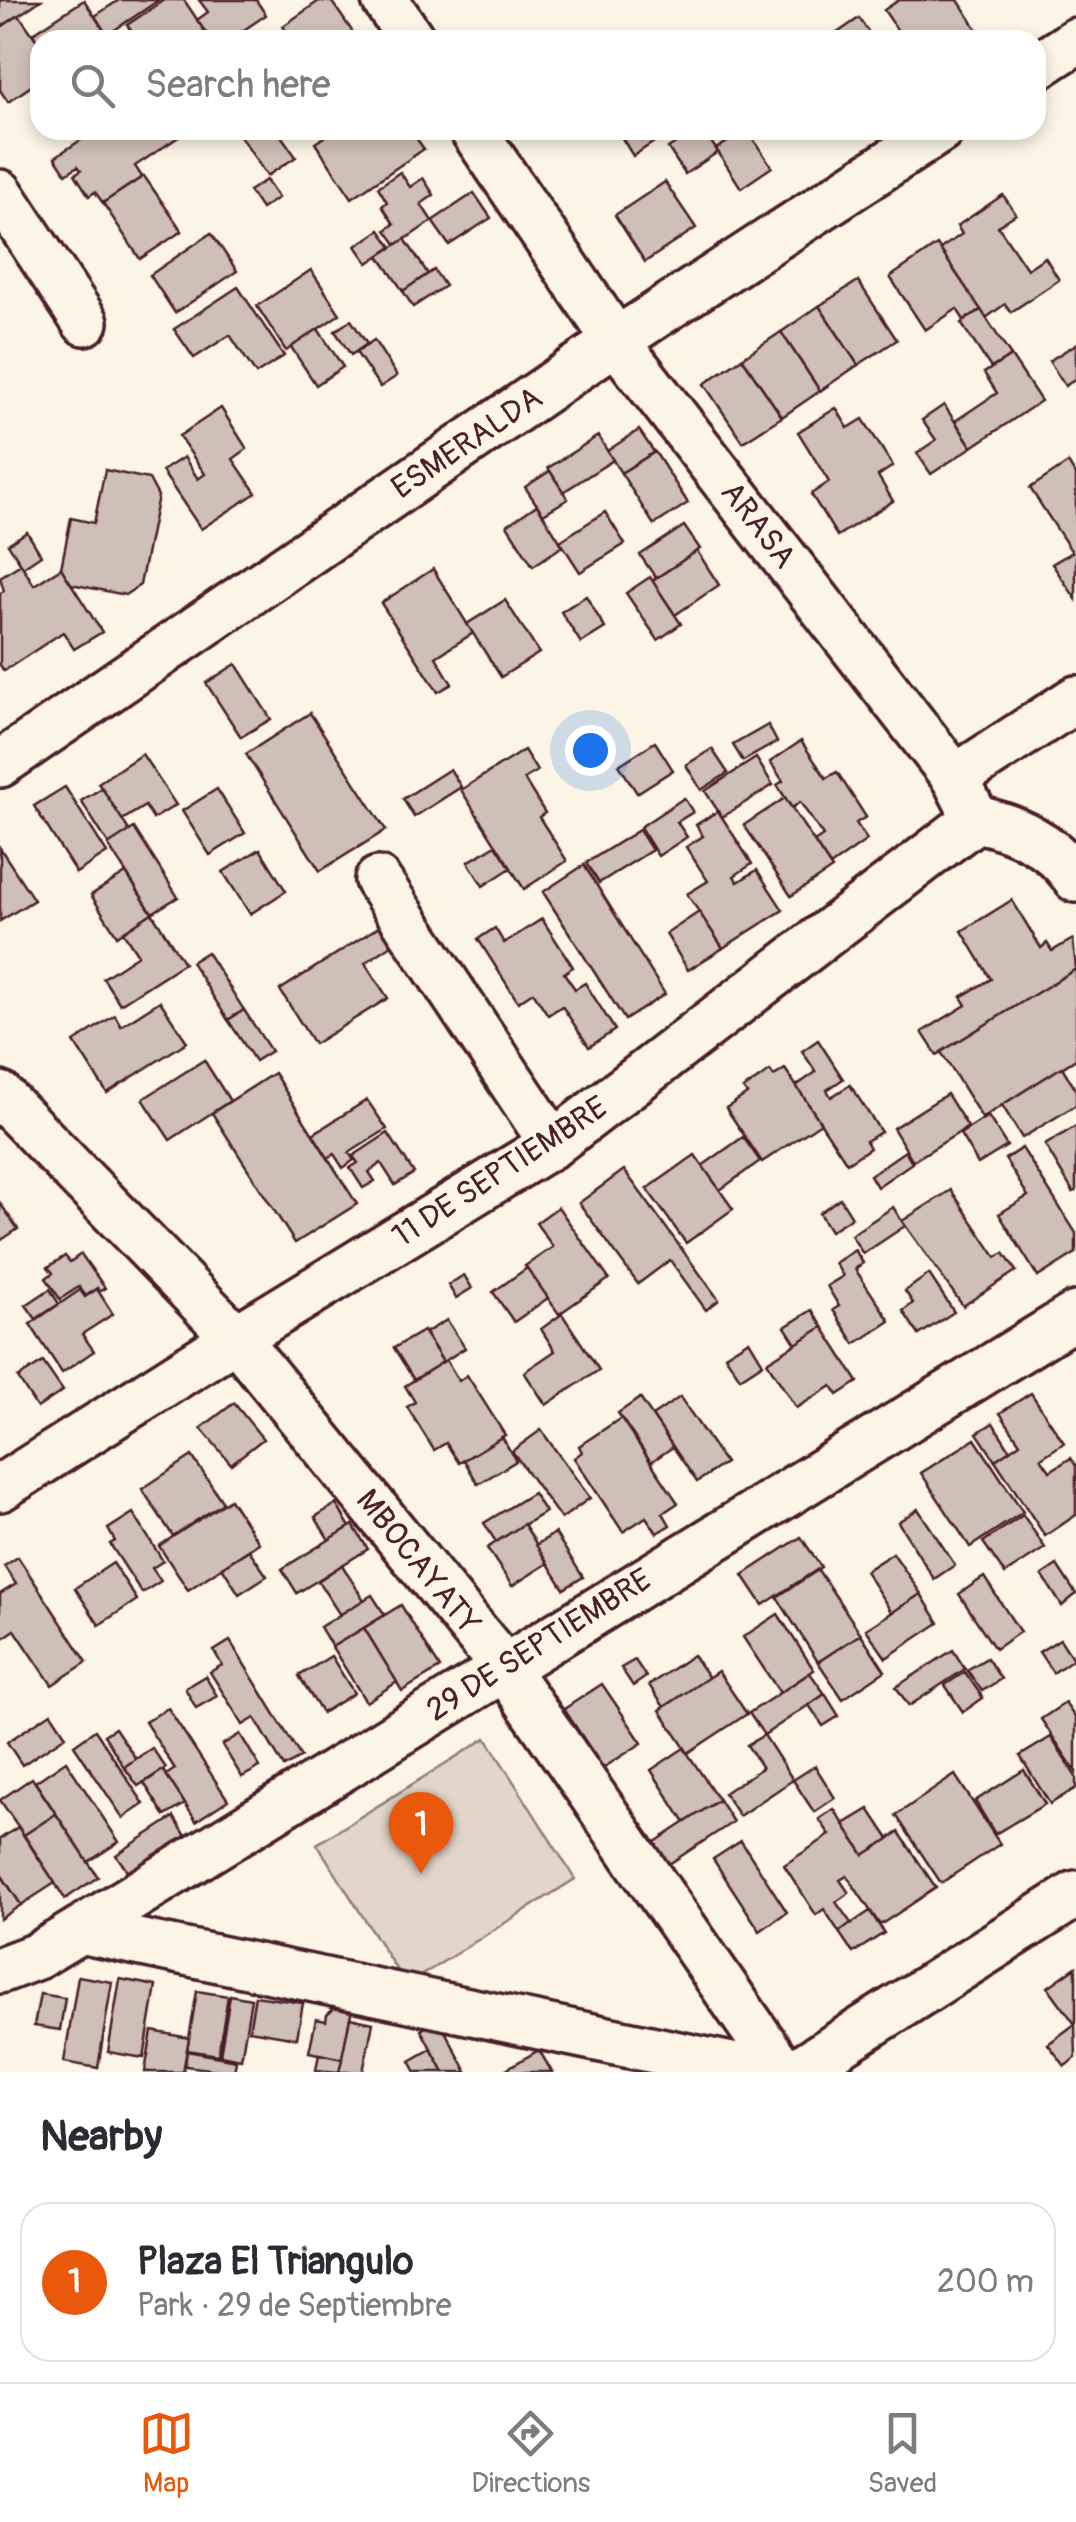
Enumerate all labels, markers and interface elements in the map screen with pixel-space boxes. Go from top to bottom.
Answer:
search box [30,30,1046,140]
icon: search [65,58,120,113]
text: Search here [145,61,331,109]
street label: ESMERALDA [384,378,550,508]
street label: ARASA [712,473,804,577]
your location [565,725,616,776]
street label: 11 DE SEPTIEMBRE [385,1088,615,1256]
street label: MBOCAYATY [347,1481,489,1643]
street label: 29 DE SEPTIEMBRE [419,1560,659,1730]
pin: 1 [388,1792,454,1874]
text: Nearby [40,2111,162,2163]
text: Plaza El Triangulo [137,2238,413,2286]
text: 1 [68,2262,81,2302]
text: 200 m [937,2262,1034,2302]
text: Park · 29 de Septiembre [137,2286,452,2326]
tab: Map [139,2406,194,2501]
tab: Directions [471,2406,590,2501]
tab: Saved [868,2406,937,2501]

